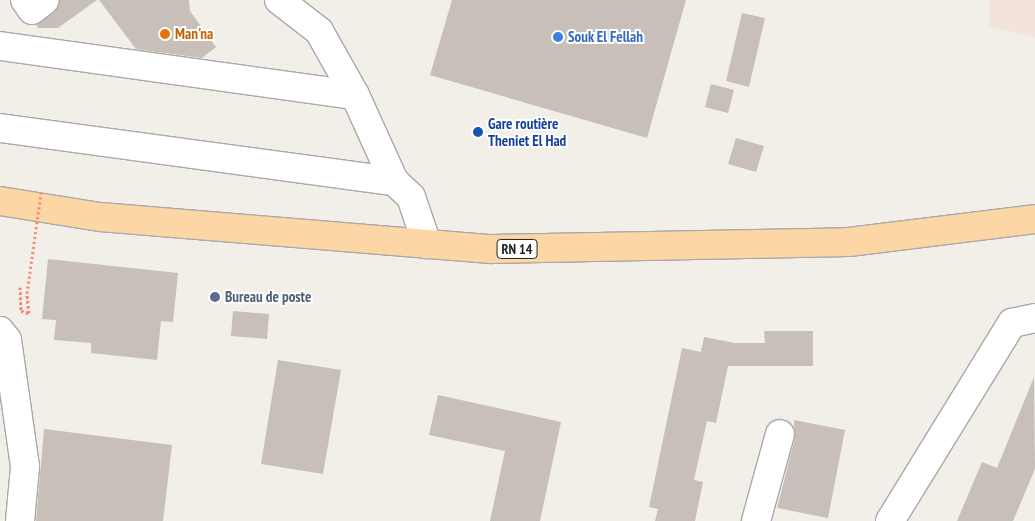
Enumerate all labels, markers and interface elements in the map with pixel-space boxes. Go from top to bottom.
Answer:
place label: Man'na [175,25,213,43]
marker: Man'na [159,28,171,40]
place label: Souk El Fellah [568,28,643,46]
marker: Souk El Fellah [552,31,564,43]
place label: Gare routière Theniet El Had [488,114,566,149]
marker: Gare routière Theniet El Had [472,126,484,138]
road number: RN 14 [496,238,538,260]
place label: Bureau de poste [225,288,311,306]
marker: Bureau de poste [209,291,221,303]

